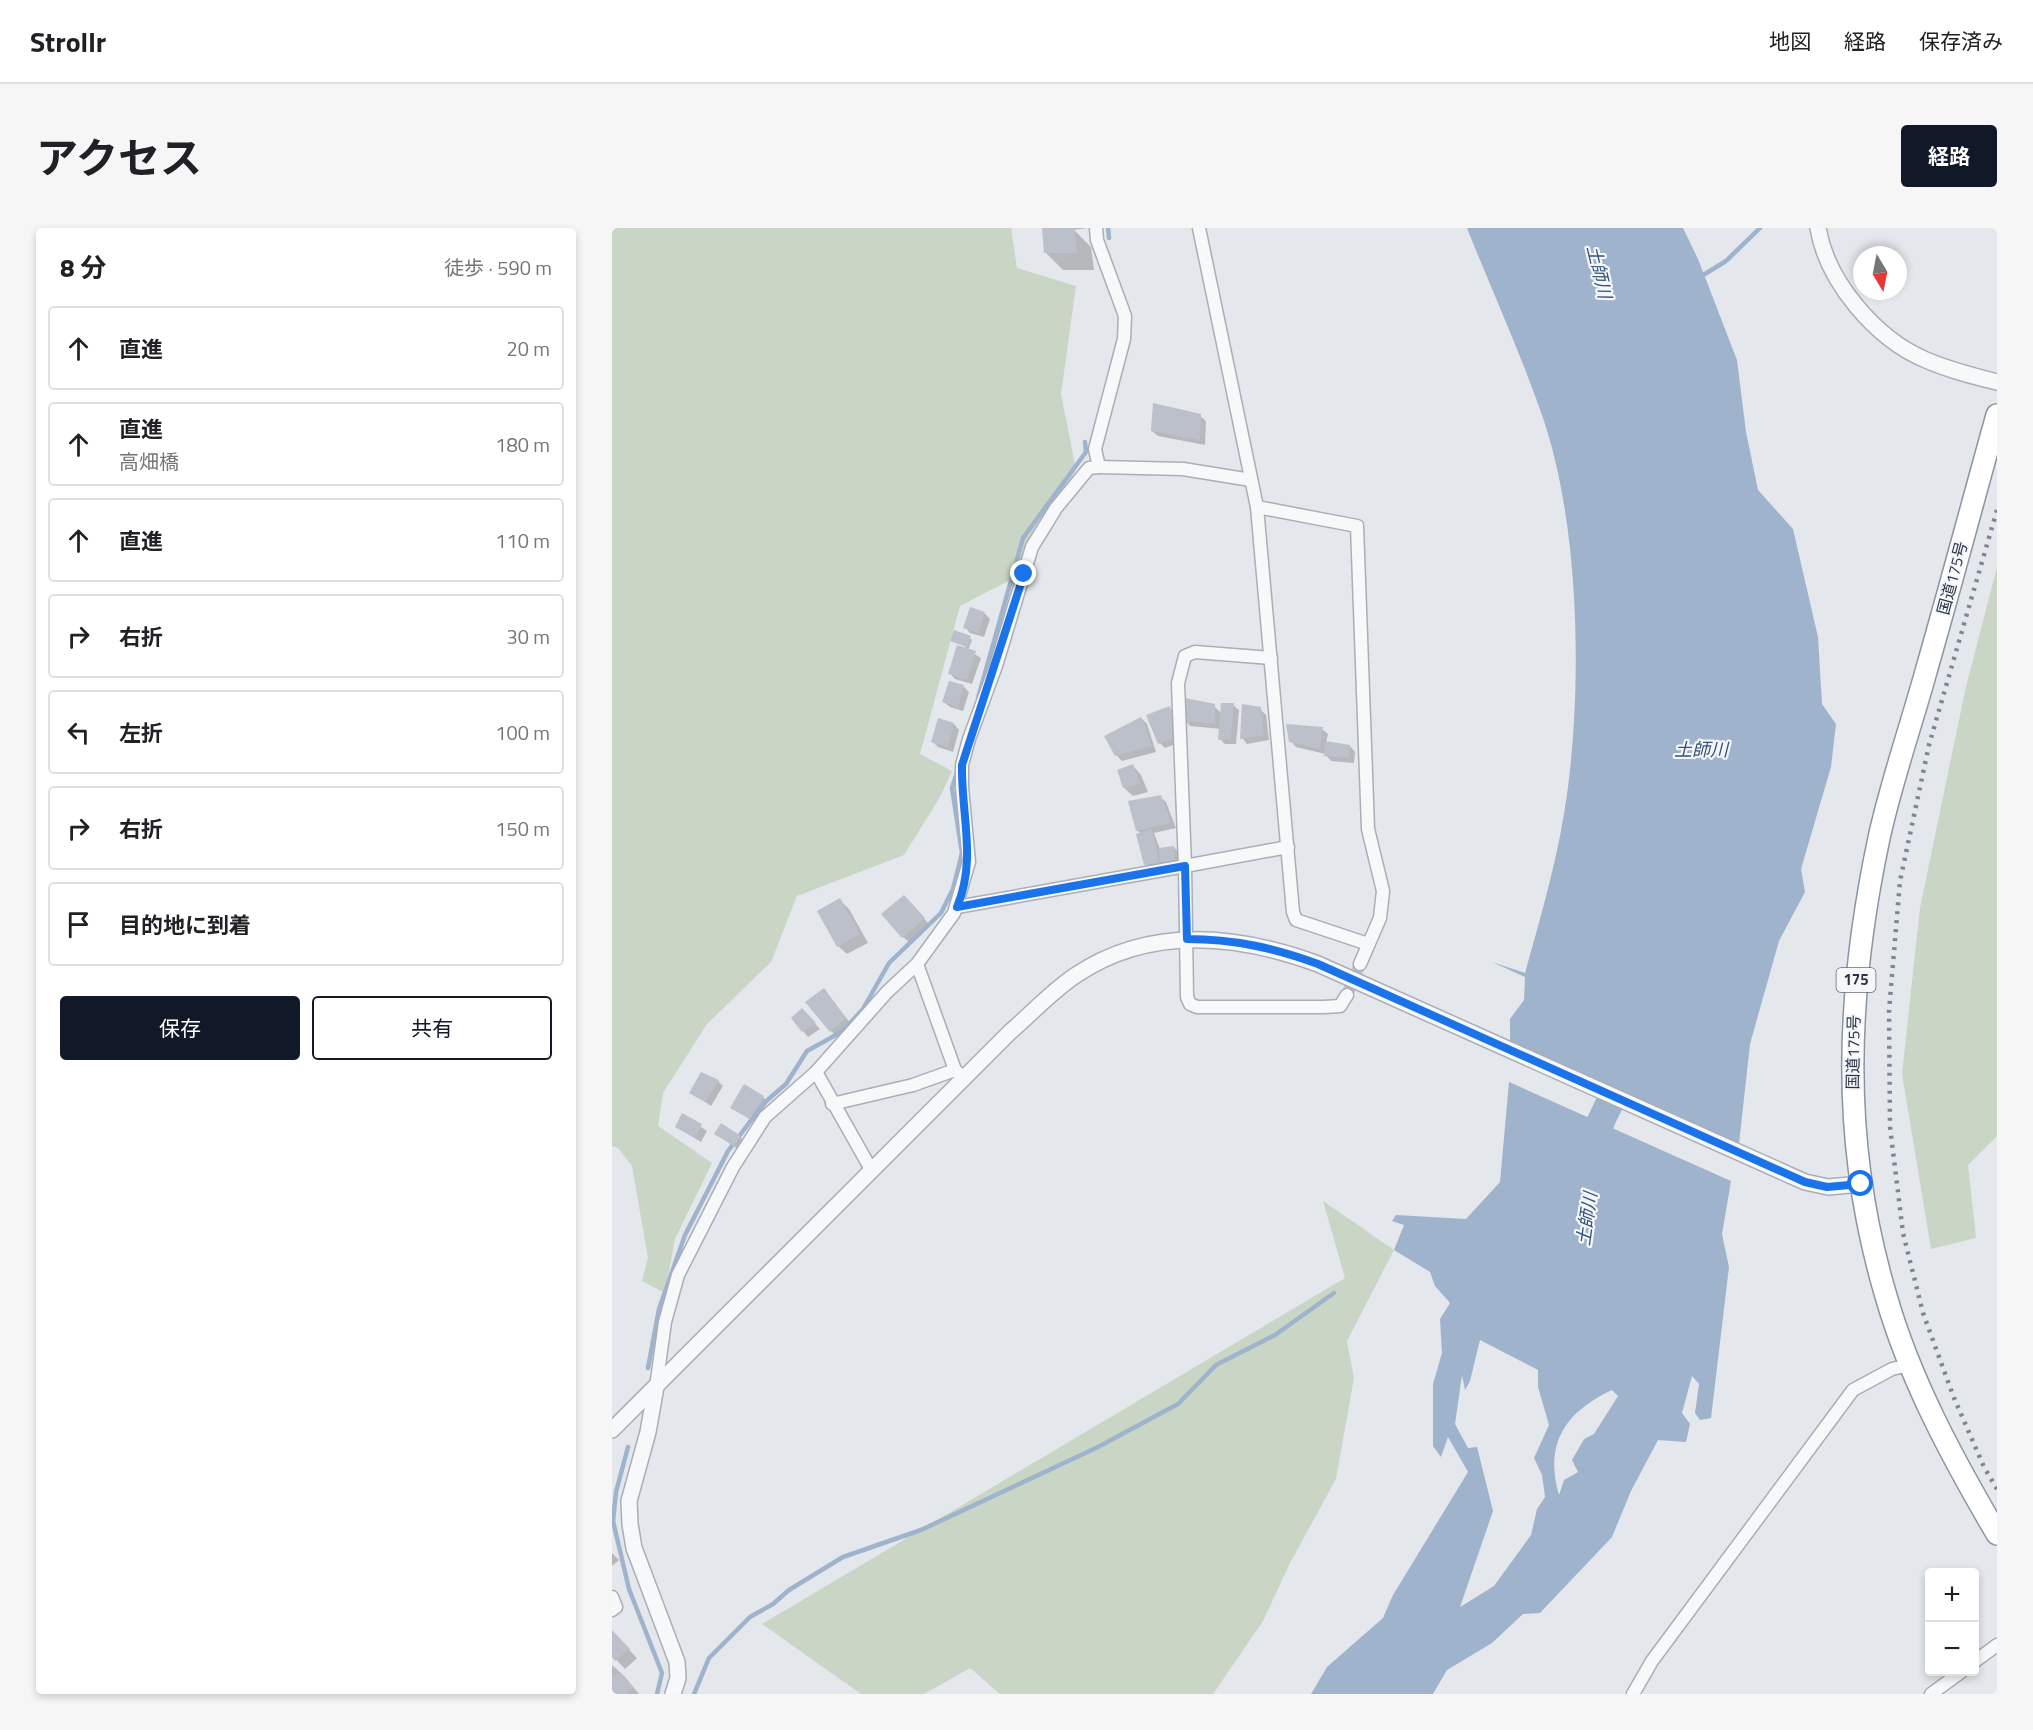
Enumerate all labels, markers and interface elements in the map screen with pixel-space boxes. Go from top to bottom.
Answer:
text: Strollr [30,20,106,63]
text: 地図 [1769,25,1811,57]
text: 経路 [1844,25,1886,57]
text: 保存済み [1919,25,2003,57]
text: アクセス [36,125,202,189]
button: 経路 [1901,125,1997,187]
water label: 土師川 [1580,243,1619,303]
north arrow [1853,246,1907,300]
text: 8 分 [60,248,106,287]
text: 徒歩 · 590 m [444,252,552,283]
icon: ahead [62,332,95,365]
text: 直進 [119,332,163,366]
text: 20 m [506,333,550,364]
text: 直進 [119,412,163,446]
icon: ahead [62,428,95,461]
text: 180 m [495,429,550,460]
text: 高畑橋 [119,446,179,477]
icon: ahead [62,524,95,557]
text: 直進 [119,524,163,558]
text: 110 m [495,525,550,556]
street label: 国道175号 [1931,539,1973,617]
route end [1010,560,1036,586]
icon: right [62,620,95,653]
text: 右折 [119,620,163,654]
text: 30 m [506,621,550,652]
icon: left [62,716,95,749]
text: 左折 [119,716,163,750]
text: 100 m [495,717,550,748]
water label: 土師川 [1674,736,1730,763]
icon: right [62,812,95,845]
text: 右折 [119,812,163,846]
text: 150 m [495,813,550,844]
icon: arrive [62,908,95,941]
text: 目的地に到着 [119,908,251,942]
road number: 175 [1836,968,1876,992]
button: 保存 [60,996,300,1060]
button: 共有 [312,996,552,1060]
street label: 国道175号 [1840,1014,1866,1090]
route start [1847,1170,1873,1196]
water label: 土師川 [1569,1188,1604,1248]
map controls [1925,1568,1979,1676]
button: + [1925,1568,1979,1622]
button: − [1925,1622,1979,1676]

